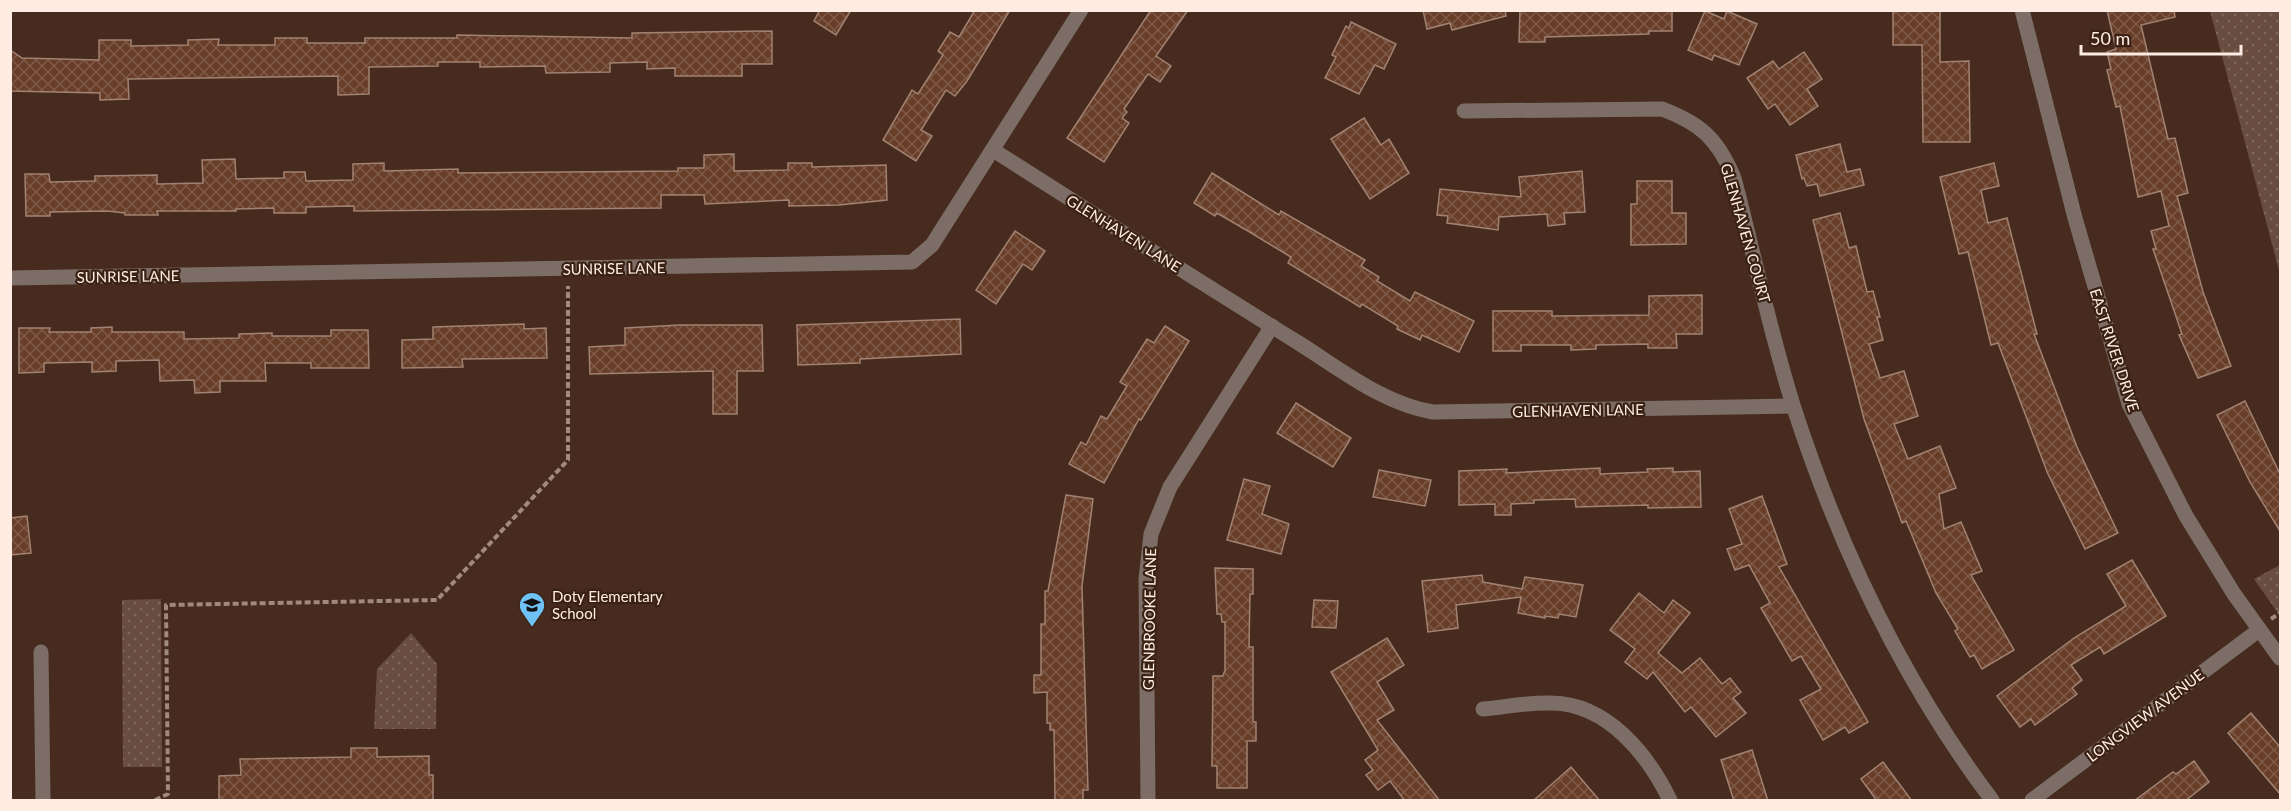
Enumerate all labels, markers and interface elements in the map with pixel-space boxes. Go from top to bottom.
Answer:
scale bar [2081,18,2242,56]
text: 50 m [2090,27,2130,49]
street label: GLENHAVEN COURT [1717,161,1775,305]
street label: GLENHAVEN LANE [1063,190,1185,276]
street label: SUNRISE LANE [562,258,666,278]
street label: SUNRISE LANE [76,266,180,286]
street label: EAST RIVER DRIVE [2087,286,2143,414]
street label: GLENHAVEN LANE [1512,400,1644,420]
street label: GLENBROOKE LANE [1139,548,1159,690]
place label: Doty Elementary School [552,587,663,622]
school or university icon: Doty Elementary School [517,590,547,628]
street label: LONGVIEW AVENUE [2083,665,2207,765]

